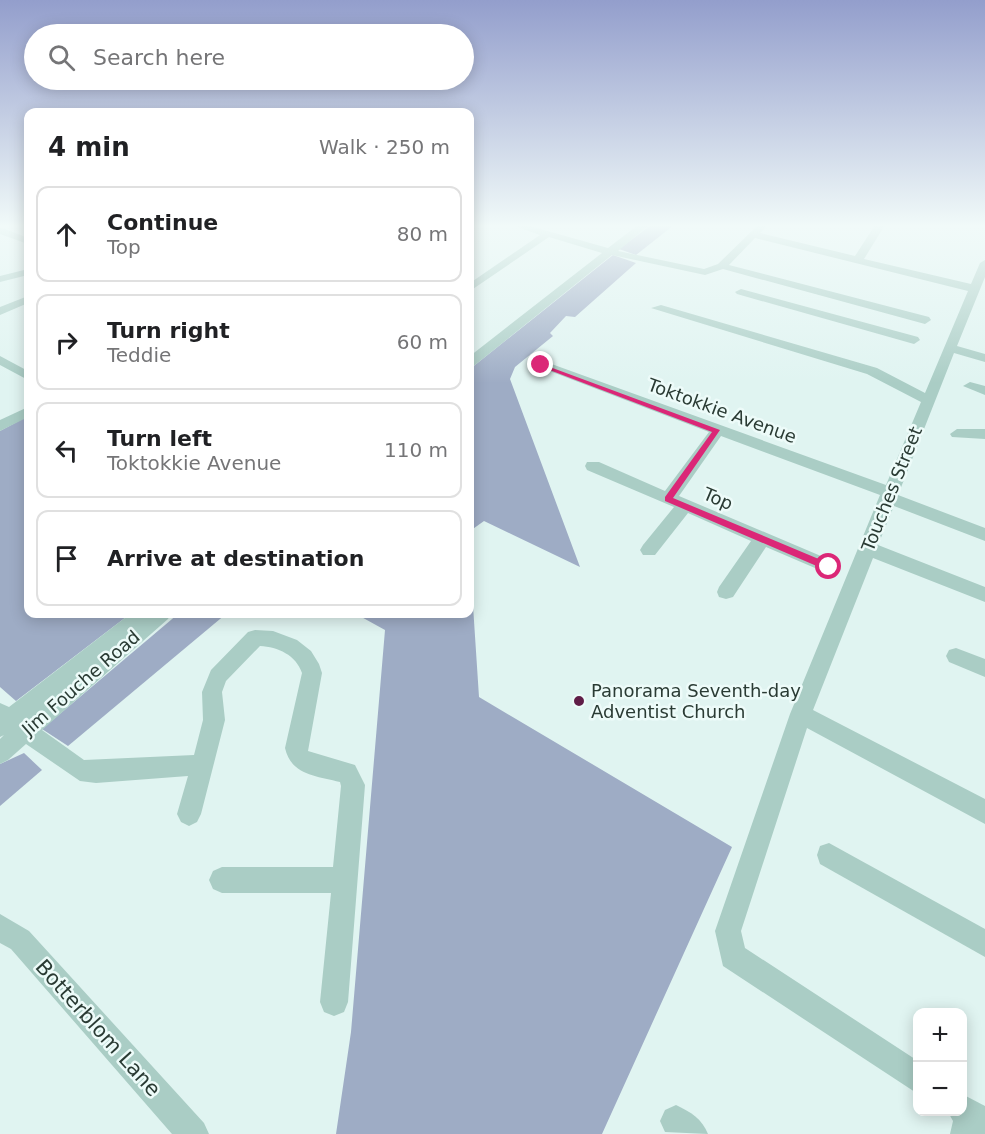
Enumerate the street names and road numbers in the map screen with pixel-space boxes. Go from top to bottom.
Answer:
street label: Toktokkie Avenue [644,373,800,447]
street label: Touches Street [857,423,926,555]
street label: Top [699,483,736,514]
street label: Jim Fouche Road [17,626,144,740]
street label: Botterblom Lane [30,955,166,1101]

